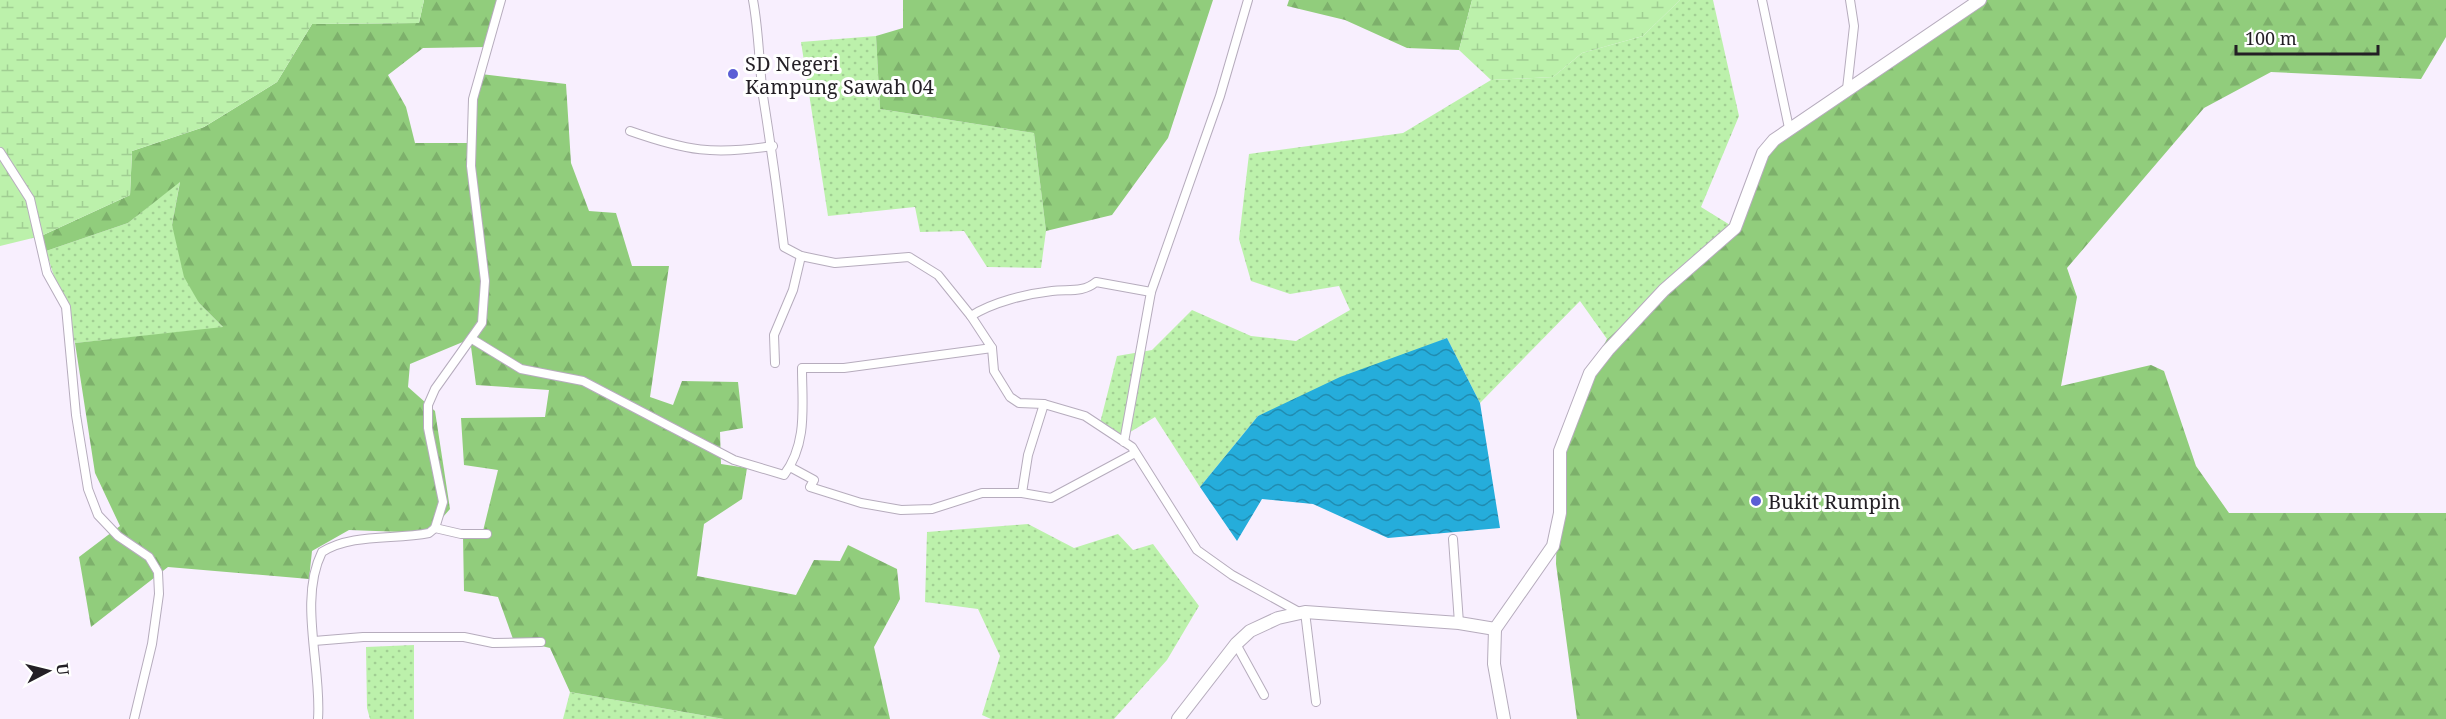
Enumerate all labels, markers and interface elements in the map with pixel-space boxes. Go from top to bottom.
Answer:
scale bar [2236,18,2378,56]
text: 100 m [2245,26,2297,50]
place label: SD Negeri Kampung Sawah 04 [745,50,934,100]
marker: SD Negeri Kampung Sawah 04 [726,67,740,81]
place label: Bukit Rumpin [1768,488,1901,515]
marker: Bukit Rumpin [1749,494,1763,508]
north arrow [18,641,78,701]
text: U [51,662,75,676]

